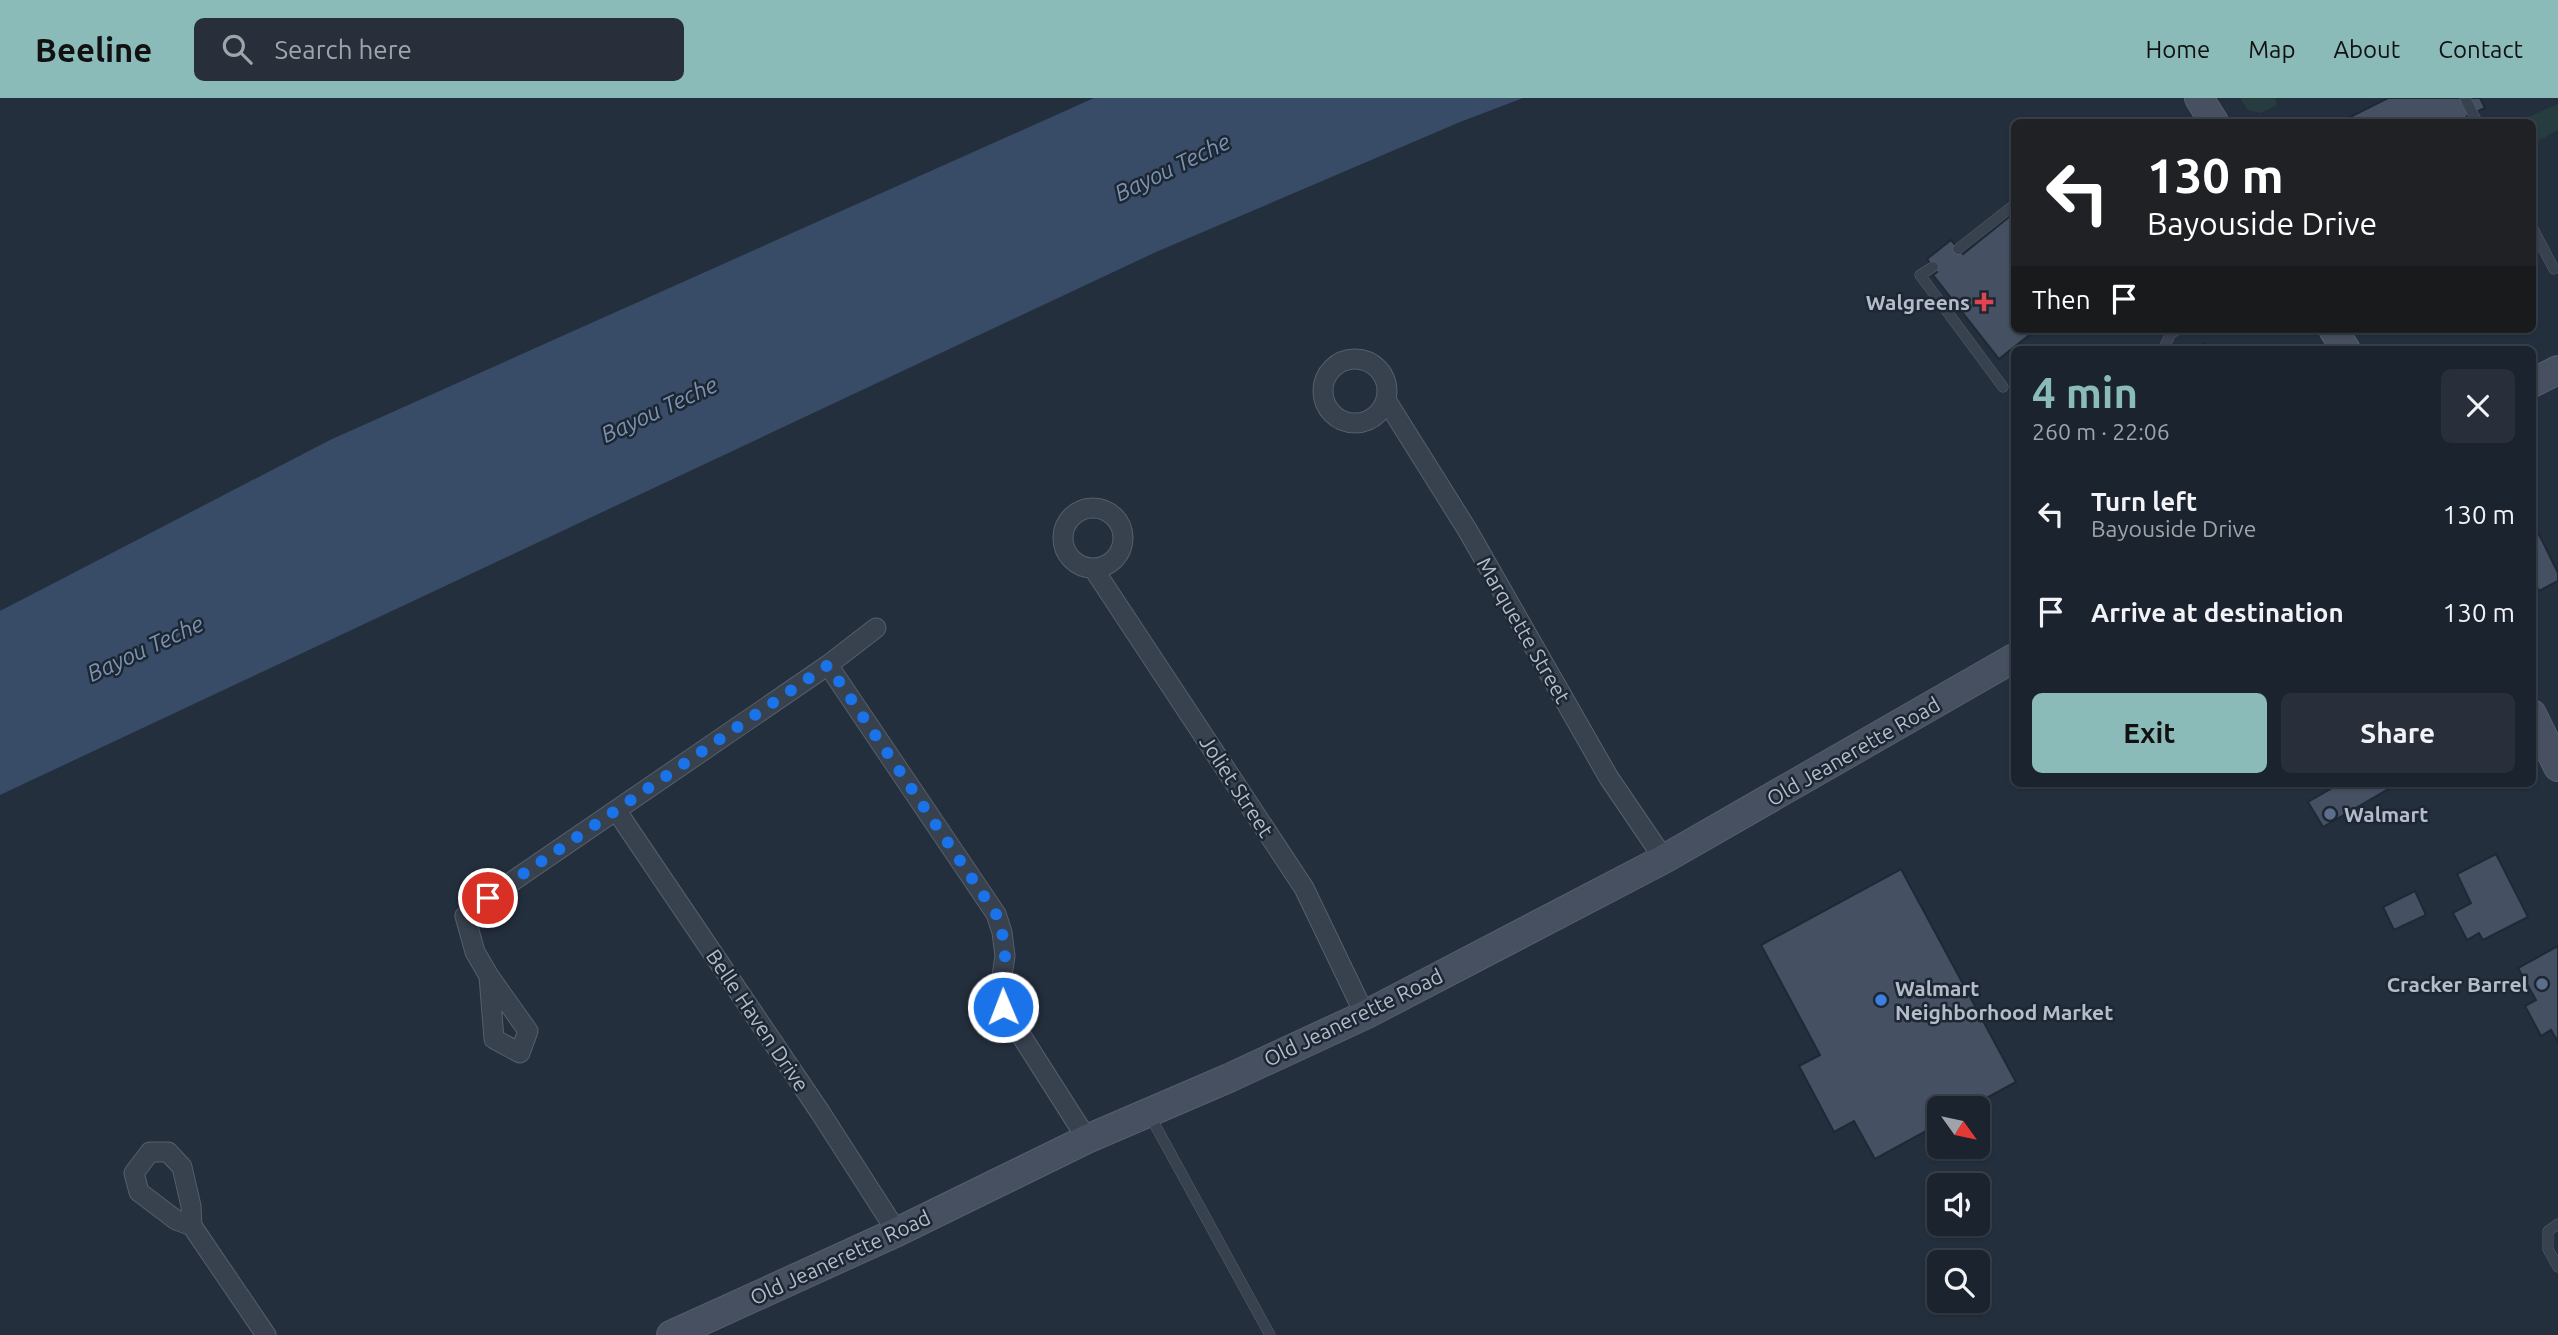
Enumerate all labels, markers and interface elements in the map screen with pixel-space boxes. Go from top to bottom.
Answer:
search box [194,18,684,81]
icon: search [218,30,256,68]
text: Beeline [35,31,152,68]
text: Search here [274,35,412,64]
text: Home [2145,36,2210,63]
text: Map [2248,36,2295,63]
text: About [2333,36,2400,63]
text: Contact [2438,36,2523,63]
water label: Bayou Teche [1110,128,1234,206]
icon: left [2032,147,2123,238]
text: 130 m [2147,147,2284,202]
text: Bayouside Drive [2147,205,2377,241]
icon: arrive [2105,280,2143,318]
text: Then [2032,285,2091,314]
place label: Walgreens [1866,290,1970,314]
marker: Walgreens [1976,294,1992,310]
text: 4 min [2032,369,2138,416]
button: close [2441,369,2515,443]
water label: Bayou Teche [597,371,721,447]
text: 260 m · 22:06 [2032,419,2170,444]
text: Turn left [2091,487,2197,516]
icon: left [2032,495,2070,533]
text: 130 m [2443,500,2515,529]
text: Bayouside Drive [2091,516,2256,541]
street label: Marquette Street [1473,553,1575,707]
icon: arrive [2032,593,2070,631]
text: Arrive at destination [2091,598,2344,627]
text: 130 m [2443,598,2515,627]
water label: Bayou Teche [83,610,207,686]
street label: Old Jeanerette Road [1762,692,1944,810]
button: Exit [2032,693,2267,773]
button: Share [2281,693,2515,773]
street label: Joliet Street [1195,731,1279,841]
place label: Walmart [2344,802,2428,826]
marker: Walmart [2322,806,2338,822]
pin [458,868,518,928]
icon: arrive [469,879,507,917]
street label: Belle Haven Drive [702,944,814,1096]
street label: Old Jeanerette Road [1260,963,1446,1071]
position arrow [966,970,1040,1044]
place label: Cracker Barrel [2387,972,2528,996]
place label: Walmart Neighborhood Market [1895,976,2113,1024]
marker: Cracker Barrel [2534,976,2550,992]
marker: Walmart Neighborhood Market [1873,992,1889,1008]
north arrow [1927,1096,1990,1158]
map controls [1927,1096,1990,1313]
button: sound [1927,1173,1990,1236]
street label: Old Jeanerette Road [746,1205,934,1309]
button: search [1927,1250,1990,1313]

